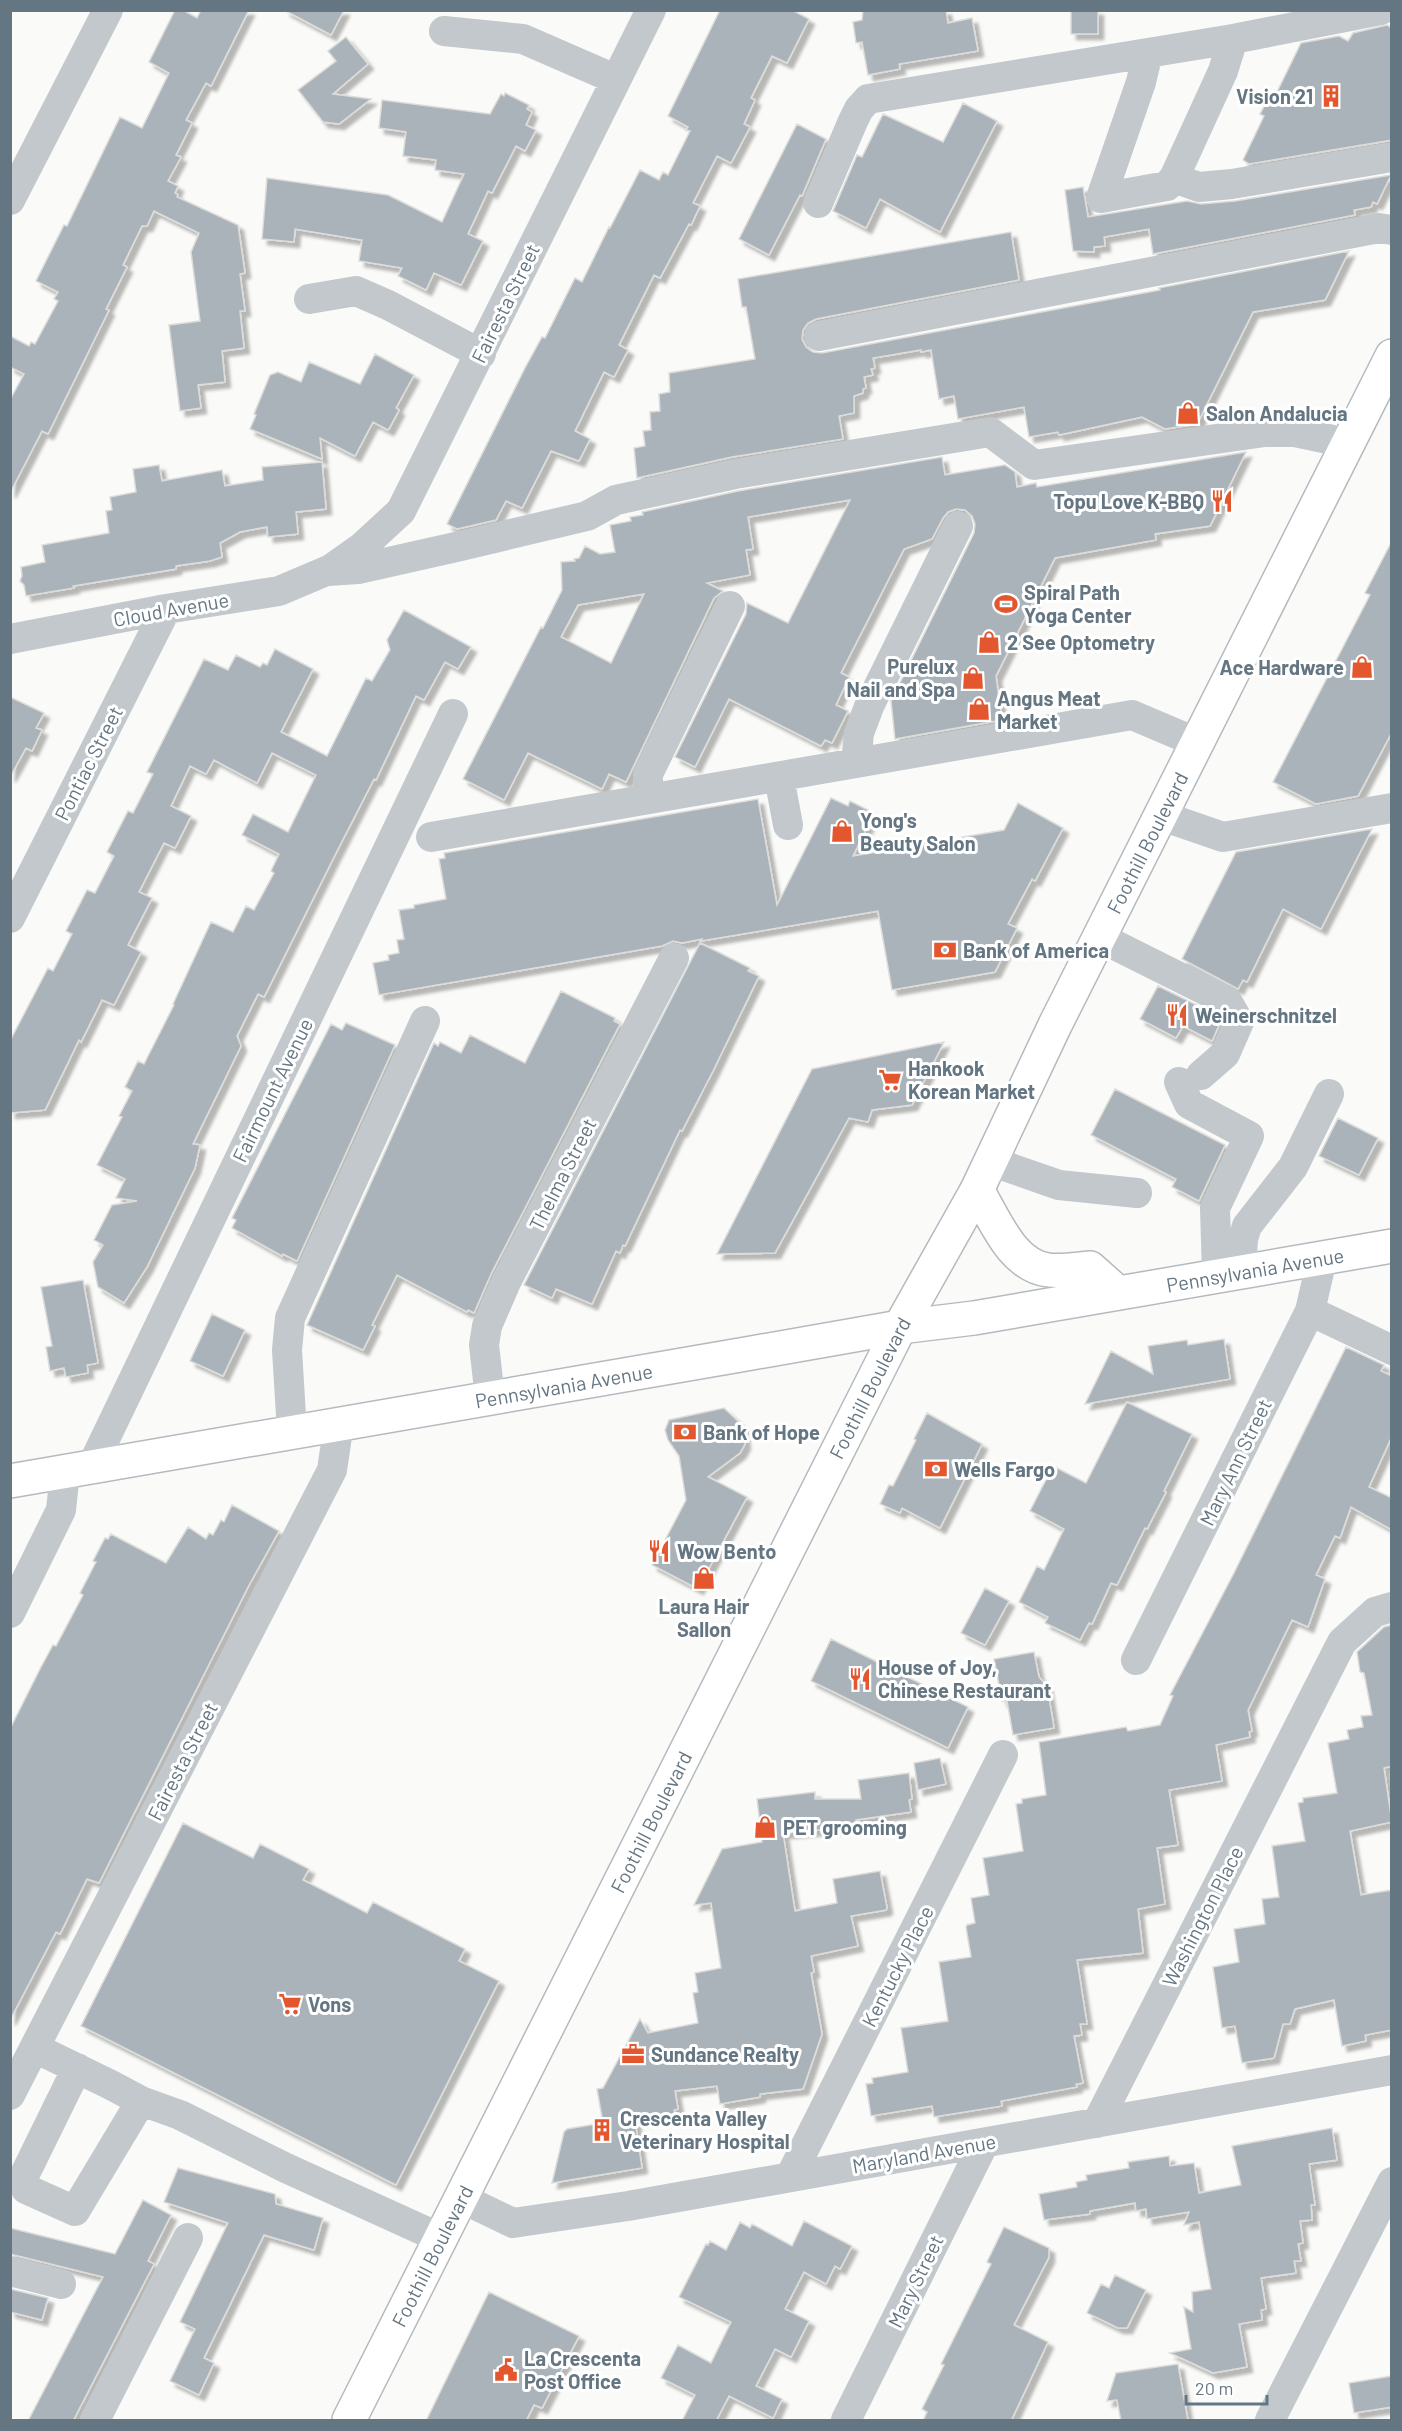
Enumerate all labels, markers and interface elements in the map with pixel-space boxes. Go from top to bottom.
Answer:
building icon: Vision 21 [1318,83,1344,109]
place label: Vision 21 [1236,84,1313,108]
street label: Fairesta Street [466,240,544,366]
shop icon: Salon Andalucia [1175,400,1201,426]
place label: Salon Andalucia [1206,401,1348,425]
restaurant icon: Topu Love K-BBQ [1209,488,1235,514]
place label: Topu Love K-BBQ [1053,489,1204,513]
place label: Spiral Path Yoga Center [1024,580,1132,627]
street label: Cloud Avenue [111,587,231,631]
sports icon: Spiral Path Yoga Center [993,591,1019,617]
shop icon: 2 See Optometry [976,629,1002,655]
place label: 2 See Optometry [1007,630,1155,654]
place label: Purelux Nail and Spa [847,654,955,701]
shop icon: Ace Hardware [1349,654,1375,680]
place label: Ace Hardware [1220,655,1344,679]
shop icon: Purelux Nail and Spa [960,665,986,691]
place label: Angus Meat Market [997,686,1100,733]
shop icon: Angus Meat Market [966,696,992,722]
street label: Pontiac Street [49,702,127,824]
street label: Foothill Boulevard [1101,768,1193,917]
place label: Yong's Beauty Salon [860,808,976,855]
shop icon: Yong's Beauty Salon [829,818,855,844]
bank icon: Bank of America [932,937,958,963]
place label: Bank of America [963,938,1109,962]
restaurant icon: Weinerschnitzel [1164,1002,1190,1028]
place label: Weinerschnitzel [1195,1003,1337,1027]
street label: Fairmount Avenue [227,1014,317,1166]
place label: Hankook Korean Market [908,1056,1035,1103]
supermarket icon: Hankook Korean Market [877,1067,903,1093]
street label: Thelma Street [523,1114,601,1234]
street label: Pennsylvania Avenue [1164,1242,1346,1297]
street label: Foothill Boulevard [824,1313,915,1463]
street label: Pennsylvania Avenue [473,1358,654,1413]
street label: Mary Ann Street [1194,1395,1276,1529]
bank icon: Bank of Hope [672,1419,698,1445]
place label: Bank of Hope [703,1420,820,1444]
bank icon: Wells Fargo [923,1456,949,1482]
place label: Wells Fargo [954,1457,1055,1481]
restaurant icon: Wow Bento [646,1538,672,1564]
place label: Wow Bento [677,1539,776,1563]
shop icon: Laura Hair Sallon [691,1565,717,1591]
place label: Laura Hair Sallon [659,1594,750,1641]
place label: House of Joy, Chinese Restaurant [878,1655,1051,1702]
restaurant icon: House of Joy, Chinese Restaurant [847,1666,873,1692]
street label: Fairesta Street [142,1698,222,1824]
street label: Foothill Boulevard [605,1747,696,1897]
shop icon: PET grooming [752,1814,778,1840]
place label: PET grooming [783,1815,907,1839]
street label: Washington Place [1156,1842,1248,1990]
street label: Kentucky Place [856,1901,938,2031]
supermarket icon: Vons [277,1991,303,2017]
place label: Vons [308,1992,351,2016]
office icon: Sundance Realty [620,2041,646,2067]
place label: Sundance Realty [651,2042,799,2066]
place label: Crescenta Valley Veterinary Hospital [620,2106,790,2153]
building icon: Crescenta Valley Veterinary Hospital [589,2117,615,2143]
street label: Maryland Avenue [850,2129,998,2177]
street label: Foothill Boulevard [386,2181,478,2331]
street label: Mary Street [882,2231,948,2331]
place label: La Crescenta Post Office [524,2346,641,2393]
public building icon: La Crescenta Post Office [493,2357,519,2383]
scale bar [1186,2368,1267,2406]
text: 20 m [1195,2377,1233,2399]

